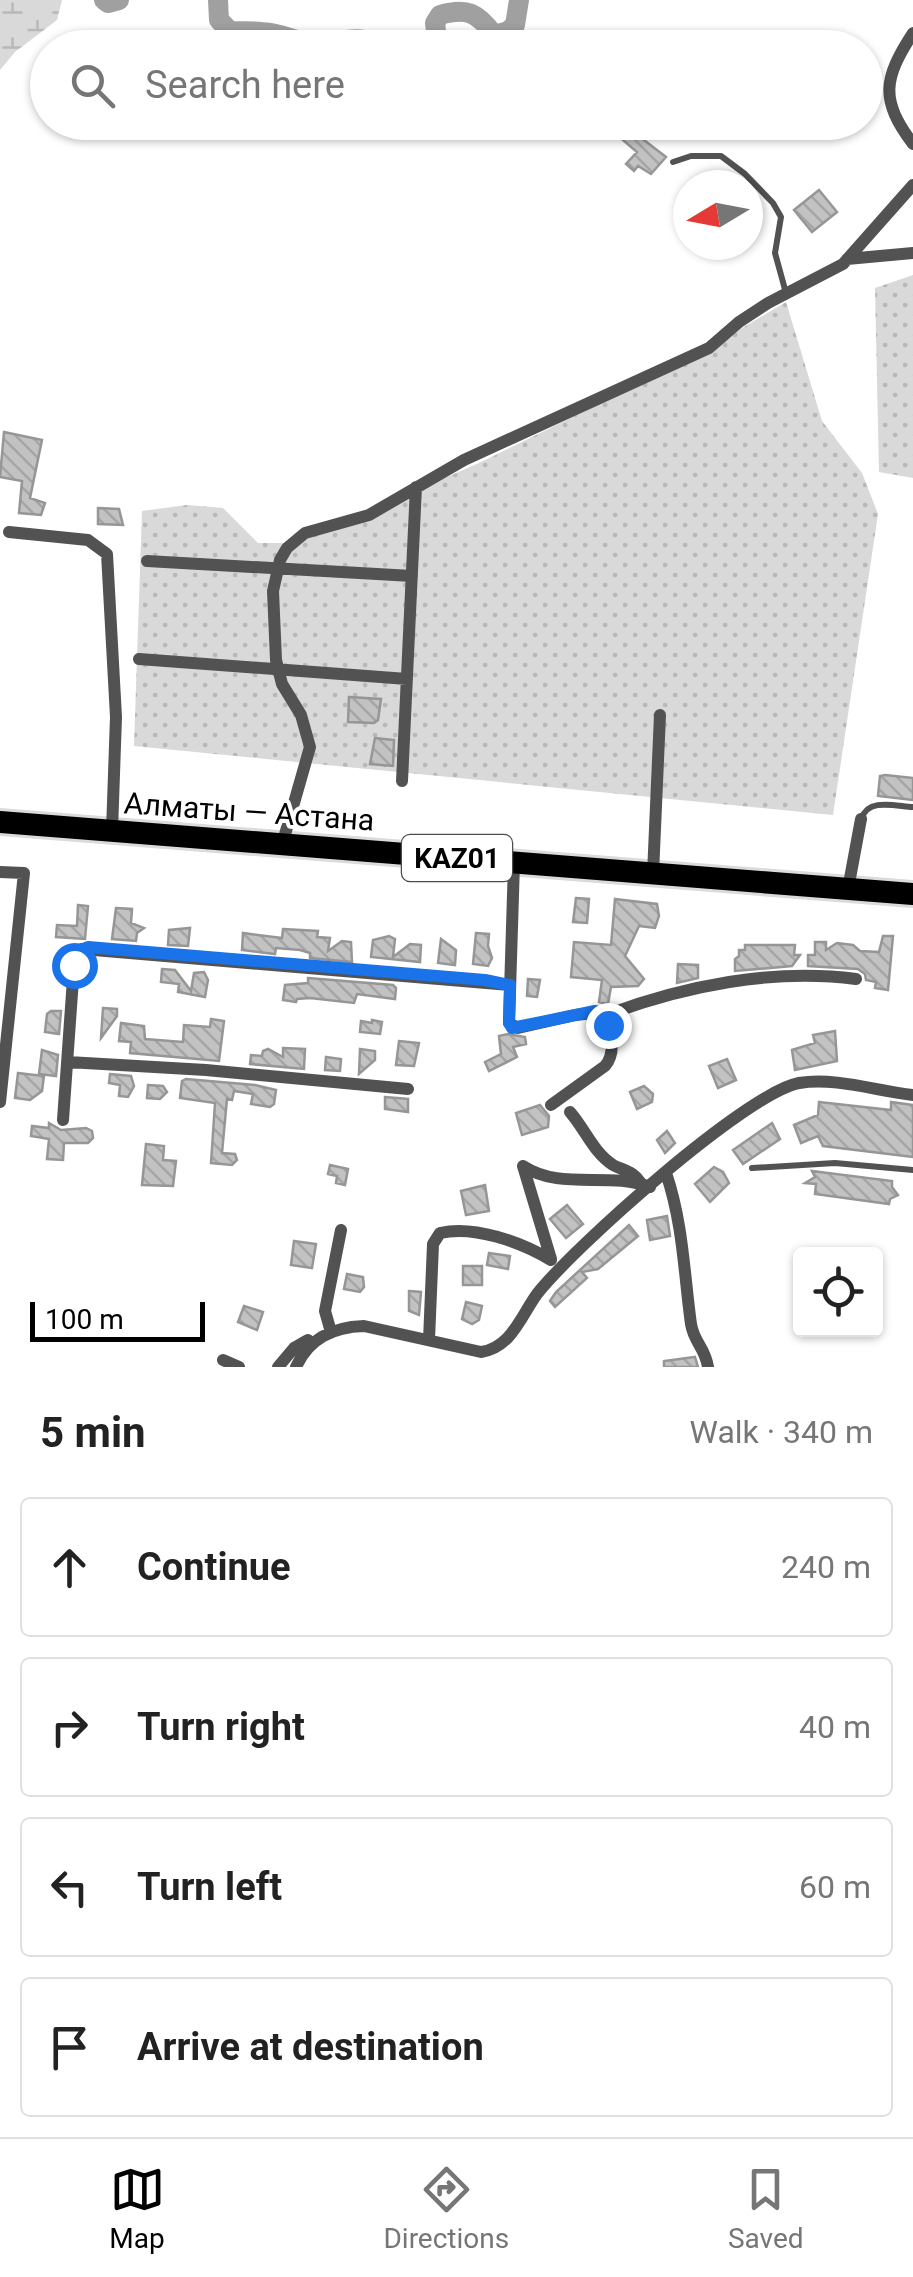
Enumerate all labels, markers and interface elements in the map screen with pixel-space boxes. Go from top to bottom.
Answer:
search box [30,30,883,140]
icon: search [65,58,120,113]
text: Search here [145,63,345,107]
north arrow [673,170,763,260]
street label: Алматы — Астана [123,785,375,838]
road number: KАZ01 [402,835,512,881]
route start [52,943,98,989]
route end [586,1003,632,1049]
map controls [793,1247,883,1337]
button: locate [793,1247,883,1337]
scale bar [30,1297,205,1342]
text: 100 m [45,1303,124,1336]
text: 5 min [40,1408,146,1457]
text: Walk · 340 m [690,1413,873,1451]
icon: ahead [42,1540,97,1595]
text: Continue [137,1545,291,1589]
text: 240 m [781,1548,871,1586]
icon: right [42,1700,97,1755]
text: Turn right [137,1705,305,1749]
text: 40 m [799,1708,871,1746]
icon: left [42,1860,97,1915]
text: Turn left [137,1865,282,1909]
text: 60 m [799,1868,871,1906]
icon: arrive [42,2020,97,2075]
text: Arrive at destination [137,2025,484,2069]
tab: Map [109,2162,165,2255]
tab: Directions [383,2162,509,2255]
tab: Saved [728,2162,804,2255]

